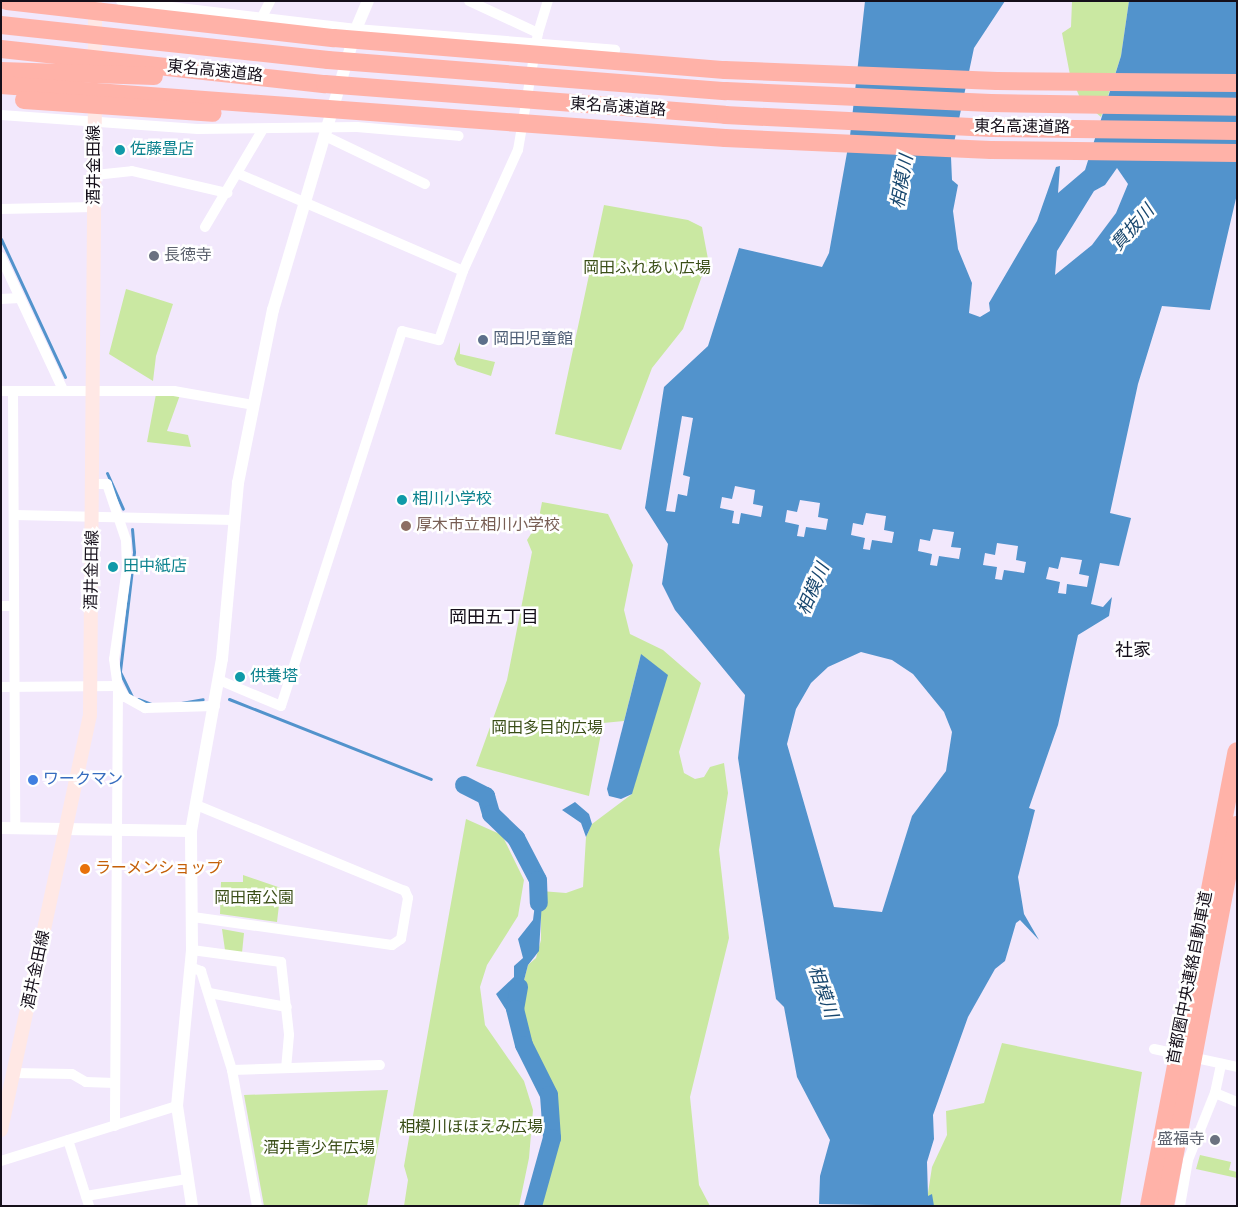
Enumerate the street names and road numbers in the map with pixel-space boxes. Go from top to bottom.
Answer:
street label: 東名高速道路 [166,57,264,87]
street label: 東名高速道路 [569,95,667,121]
street label: 東名高速道路 [974,118,1070,138]
street label: 酒井金田線 [85,125,105,205]
street label: 酒井金田線 [83,530,103,610]
street label: 首都圏中央連絡自動車道 [1165,890,1217,1066]
street label: 酒井金田線 [19,929,55,1011]

